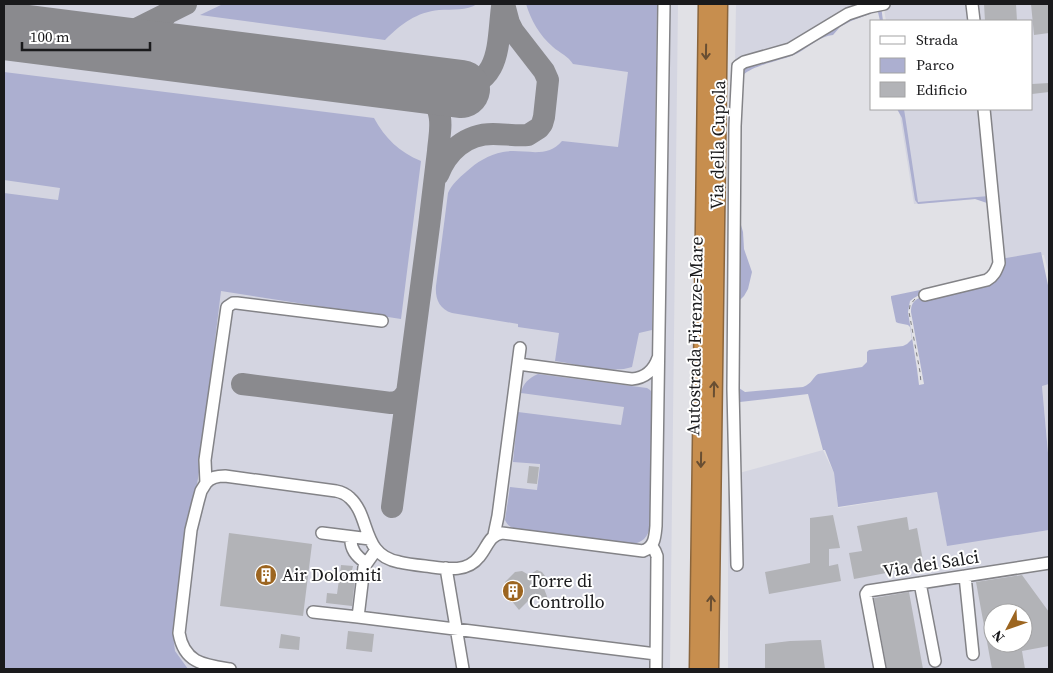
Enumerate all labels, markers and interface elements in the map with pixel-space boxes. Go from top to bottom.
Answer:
scale bar [22,20,150,52]
legend [870,20,1033,110]
text: 100 m [30,26,70,47]
text: Strada [916,29,959,50]
one-way arrow [701,44,711,60]
text: Parco [916,54,954,75]
street label: Via della Cupola [704,79,731,210]
text: Edificio [916,79,967,100]
street label: Autostrada Firenze-Mare [680,236,709,436]
one-way arrow [709,381,719,398]
one-way arrow [696,452,706,468]
street label: Via dei Salci [881,544,981,583]
place label: Air Dolomiti [282,562,382,587]
building icon: Air Dolomiti [254,563,278,587]
place label: Torre di Controllo [529,568,605,614]
building icon: Torre di Controllo [501,579,525,603]
one-way arrow [706,595,716,612]
north arrow [983,603,1033,653]
text: N [987,626,1009,647]

